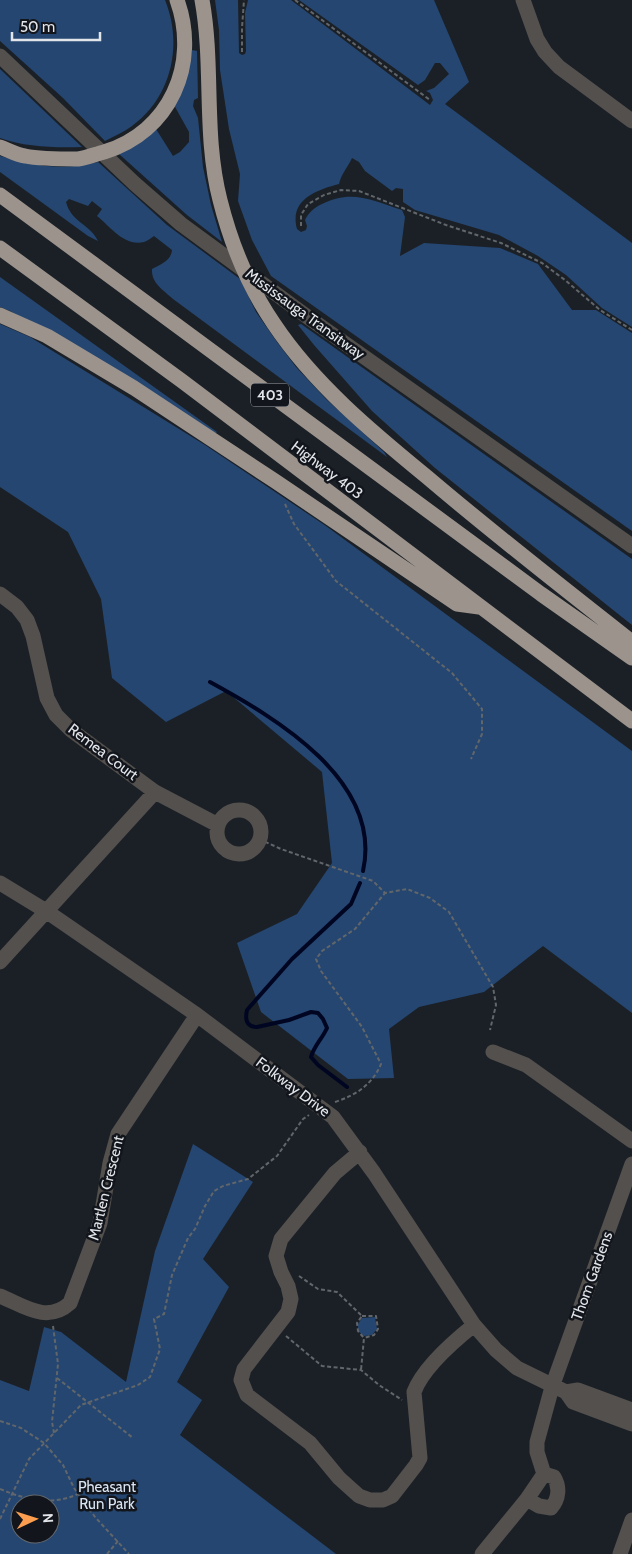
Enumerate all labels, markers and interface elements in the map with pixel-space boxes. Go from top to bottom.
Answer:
scale bar [12,10,100,42]
text: 50 m [20,18,55,36]
street label: Mississauga Transitway [242,265,368,364]
road number: 403 [251,384,289,406]
street label: Highway 403 [288,437,366,503]
street label: Remea Court [65,720,141,784]
street label: Folkway Drive [252,1053,334,1121]
street label: Martlen Crescent [84,1134,128,1242]
street label: Thom Gardens [568,1229,616,1323]
park label: Pheasant Run Park [78,1478,136,1513]
north arrow [10,1494,60,1544]
text: N [39,1513,57,1524]

